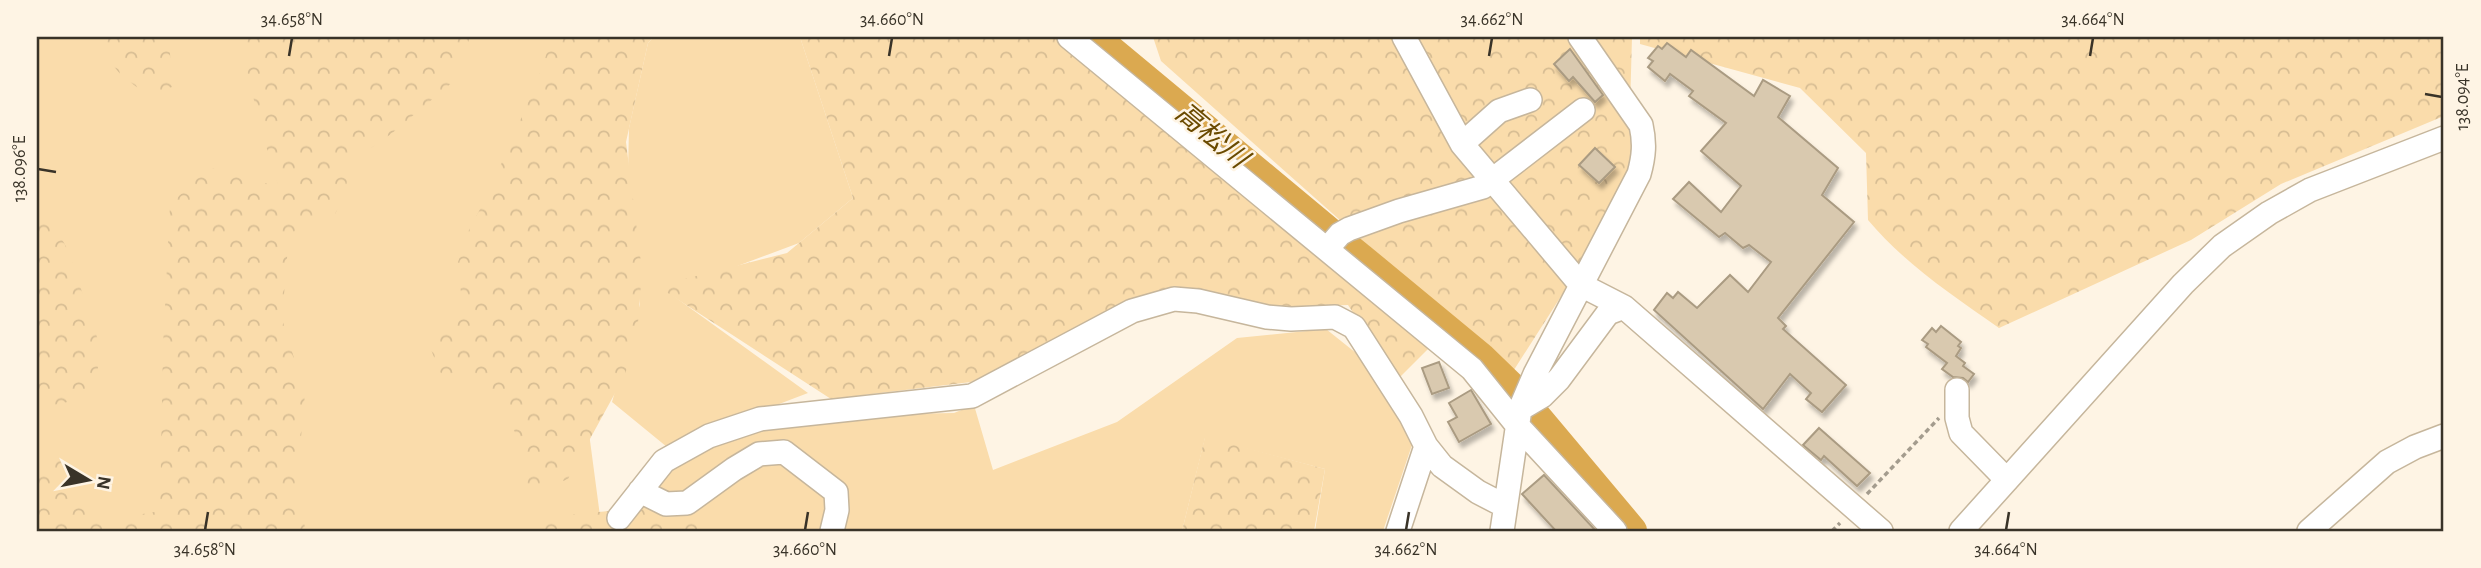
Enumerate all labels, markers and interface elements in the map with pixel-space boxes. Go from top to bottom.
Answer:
text: 34.658°N [261,11,323,29]
text: 34.660°N [860,11,924,29]
text: 34.662°N [1461,11,1523,29]
text: 34.664°N [2061,11,2125,29]
text: 138.094°E [2454,63,2472,130]
water label: 高松川 [1170,97,1256,176]
text: 138.096°E [11,135,29,202]
north arrow [52,446,122,516]
text: N [93,475,114,491]
text: 34.658°N [174,541,236,559]
text: 34.660°N [773,541,837,559]
text: 34.662°N [1375,541,1437,559]
text: 34.664°N [1974,541,2038,559]

